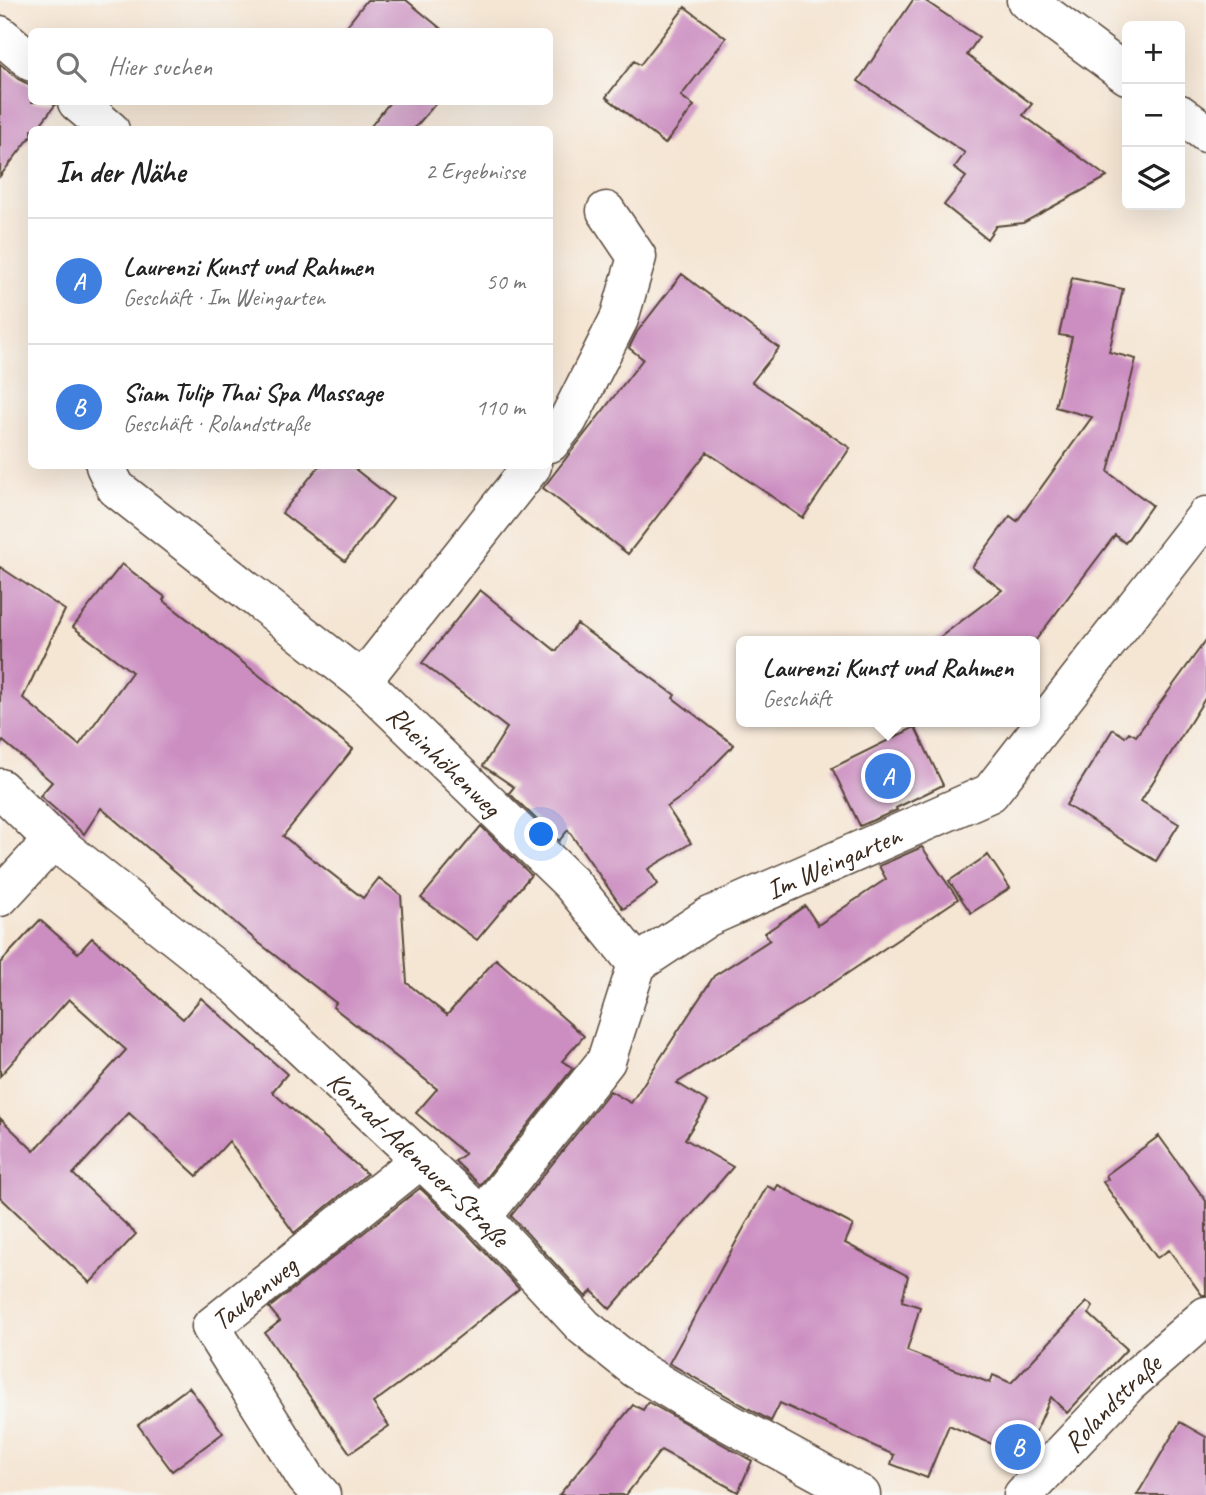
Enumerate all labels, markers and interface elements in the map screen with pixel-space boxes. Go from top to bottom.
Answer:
map controls [1122,21,1185,210]
button: + [1122,21,1185,84]
search box [28,28,553,105]
icon: search [52,48,90,86]
text: Hier suchen [108,50,212,83]
button: − [1122,84,1185,147]
button: layers [1122,147,1185,210]
text: In der Nähe [56,153,185,191]
text: 2 Ergebnisse [425,157,525,186]
text: Laurenzi Kunst und Rahmen [123,250,374,283]
text: A [73,267,85,296]
text: 50 m [486,267,525,296]
text: Geschäft · Im Weingarten [123,283,325,312]
text: Siam Tulip Thai Spa Massage [123,376,382,409]
text: B [73,393,85,422]
text: 110 m [476,393,525,422]
text: Geschäft · Rolandstraße [123,409,309,438]
popup [736,636,1040,727]
text: Laurenzi Kunst und Rahmen [763,651,1013,684]
text: Geschäft [763,684,831,713]
street label: Rheinhöhenweg [380,697,510,825]
pin: A [865,750,911,802]
street label: Im Weingarten [760,816,907,907]
your location [524,817,558,851]
street label: Konrad-Adenauer-Straße [320,1063,519,1255]
street label: Taubenweg [204,1247,305,1338]
street label: Rolandstraße [1055,1345,1169,1459]
pin: B [995,1421,1041,1473]

